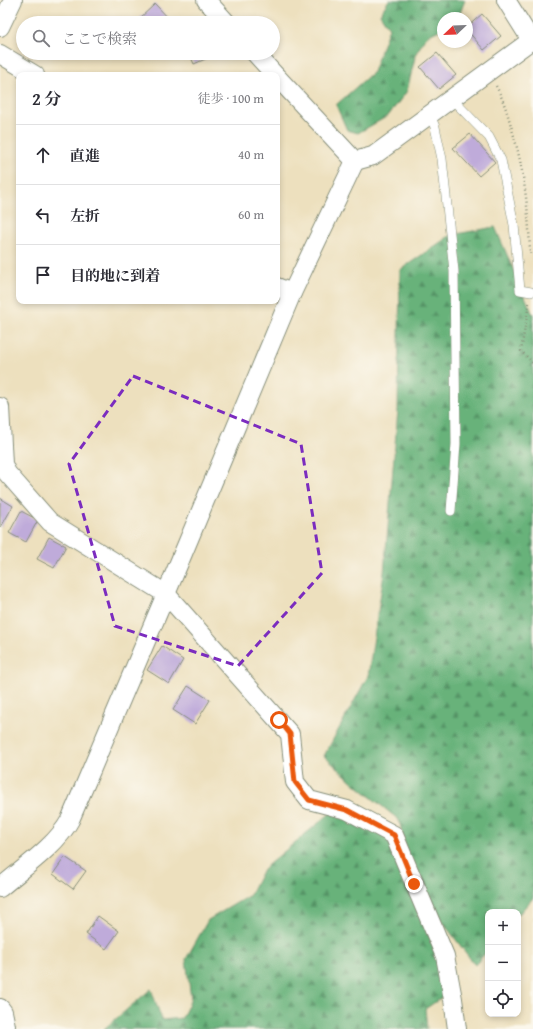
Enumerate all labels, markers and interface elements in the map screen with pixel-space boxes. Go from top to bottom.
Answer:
north arrow [437,12,473,48]
search box [16,16,280,60]
icon: search [30,27,52,49]
text: ここで検索 [62,28,137,49]
text: 2 分 [32,86,62,111]
text: 徒歩 · 100 m [198,89,264,108]
icon: ahead [32,144,54,166]
text: 直進 [70,145,100,166]
text: 40 m [238,145,264,164]
icon: left [32,204,54,226]
text: 左折 [70,205,100,226]
text: 60 m [238,205,264,224]
icon: arrive [32,264,54,286]
text: 目的地に到着 [70,265,160,286]
route start [270,711,288,729]
route end [405,875,423,893]
map controls [485,909,521,1017]
button: + [485,909,521,945]
button: − [485,945,521,981]
button: locate [485,981,521,1017]

